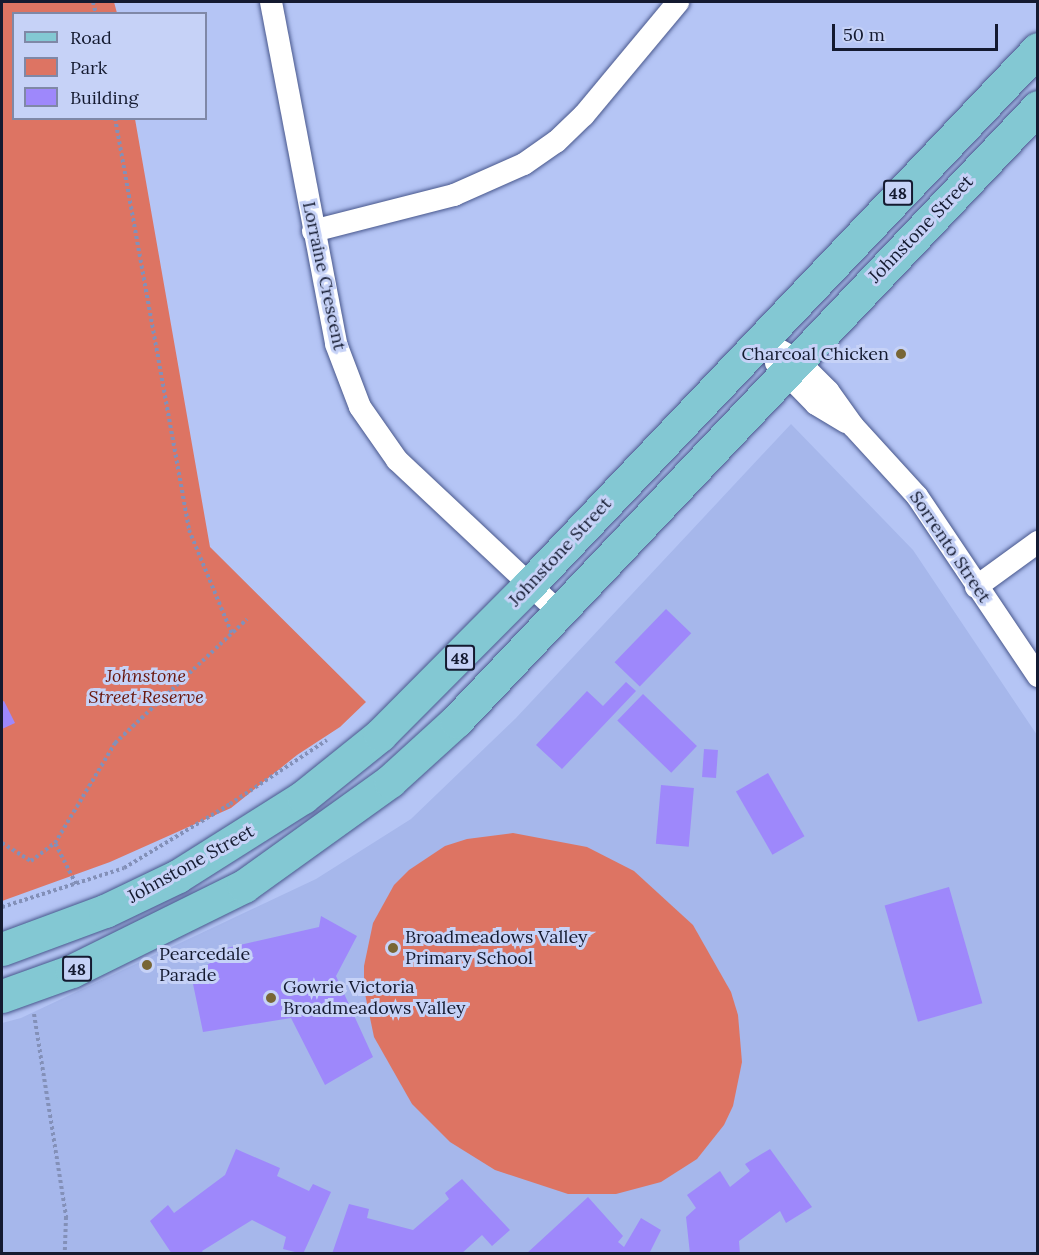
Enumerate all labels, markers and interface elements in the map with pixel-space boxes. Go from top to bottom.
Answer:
legend [12,12,207,120]
scale bar [835,12,1002,50]
text: 50 m [843,23,885,46]
text: Road [70,26,112,49]
text: Park [70,56,107,79]
text: Building [70,86,138,109]
street label: Johnstone Street [864,171,978,287]
road number: 48 [883,180,913,206]
street label: Lorraine Crescent [298,200,350,352]
place label: Charcoal Chicken [742,343,889,365]
marker: Charcoal Chicken [894,347,908,361]
street label: Sorrento Street [905,487,995,607]
street label: Johnstone Street [504,493,616,611]
road number: 48 [445,645,475,671]
park label: Johnstone Street Reserve [88,666,204,708]
street label: Johnstone Street [124,820,258,908]
place label: Broadmeadows Valley Primary School [405,927,588,970]
marker: Broadmeadows Valley Primary School [386,941,400,955]
place label: Pearcedale Parade [159,944,250,986]
road number: 48 [62,956,92,982]
marker: Pearcedale Parade [140,958,154,972]
place label: Gowrie Victoria Broadmeadows Valley [283,977,466,1020]
marker: Gowrie Victoria Broadmeadows Valley [264,991,278,1005]

